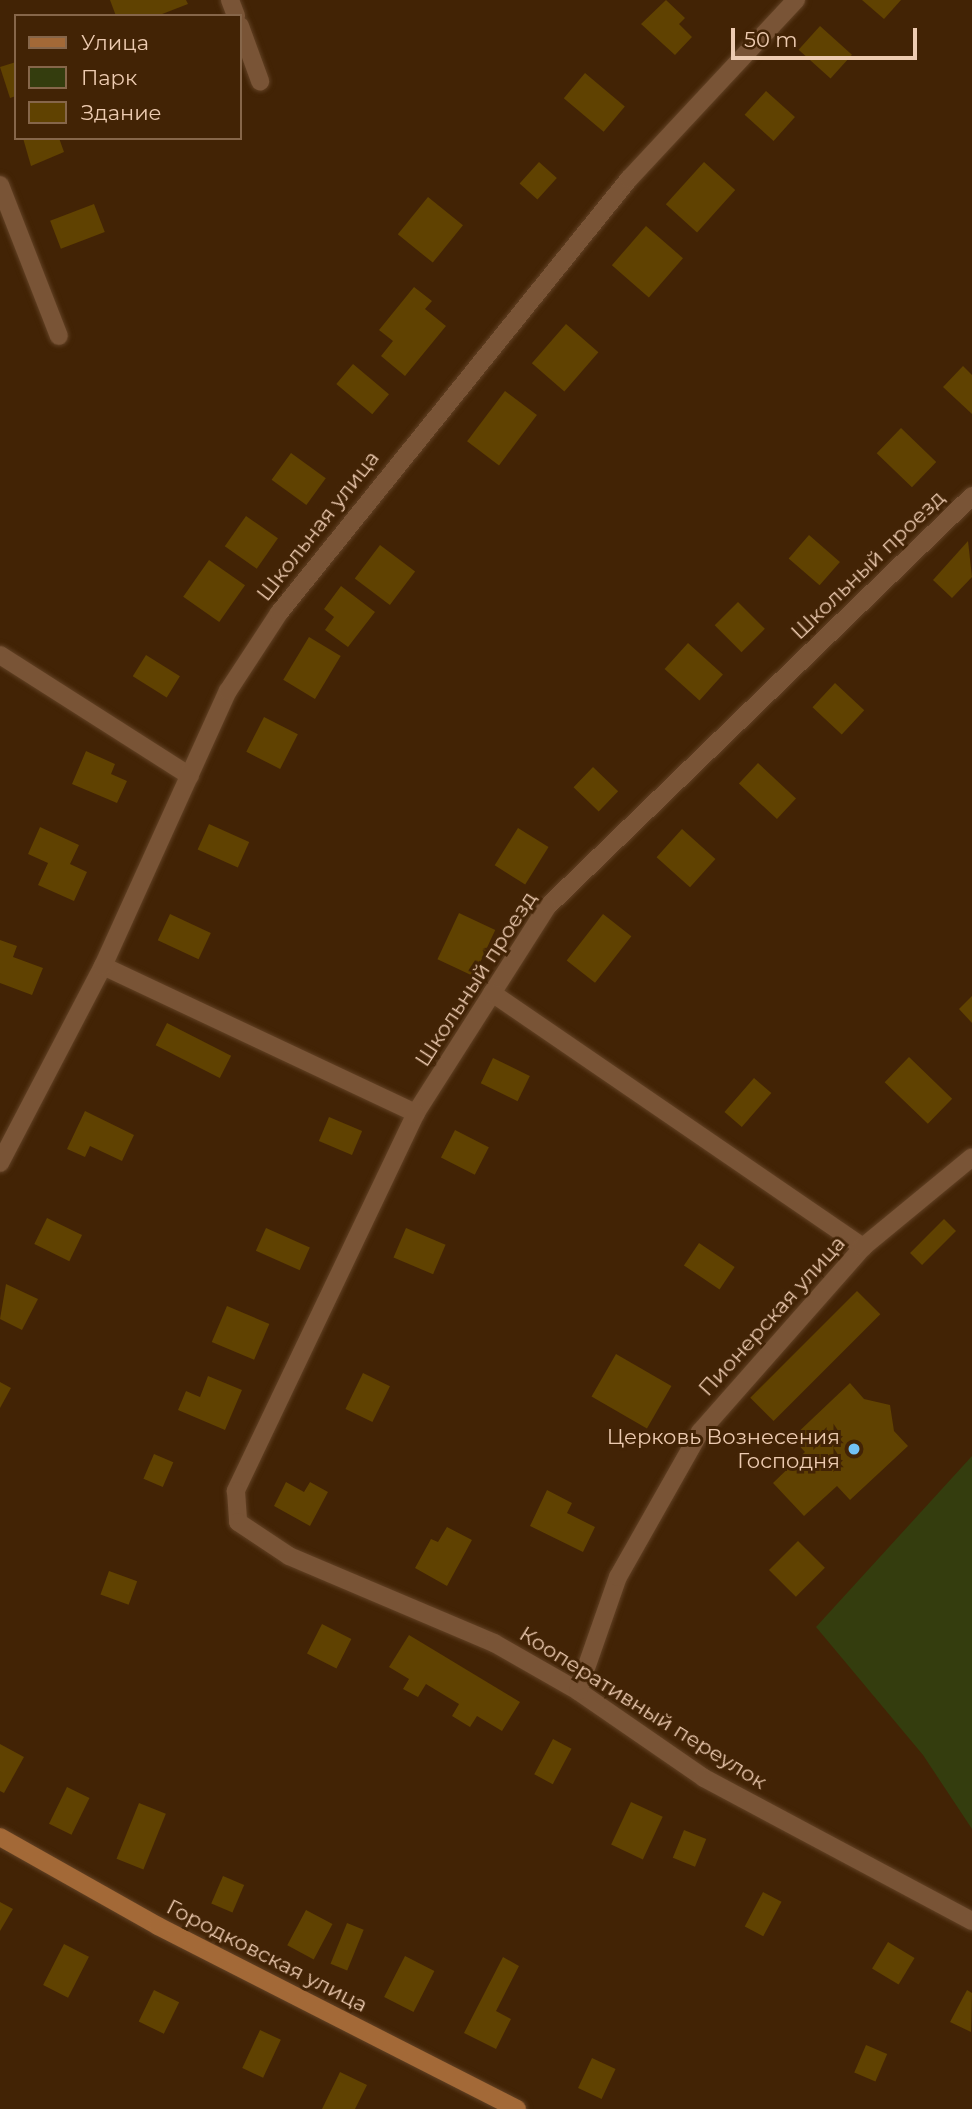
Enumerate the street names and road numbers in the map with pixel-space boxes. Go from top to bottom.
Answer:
street label: Школьная улица [252,446,384,606]
street label: Школьный проезд [786,485,950,645]
street label: Школьный проезд [410,887,542,1071]
street label: Пионерская улица [694,1231,850,1401]
street label: Кооперативный переулок [515,1621,771,1795]
street label: Городковская улица [162,1894,372,2018]

